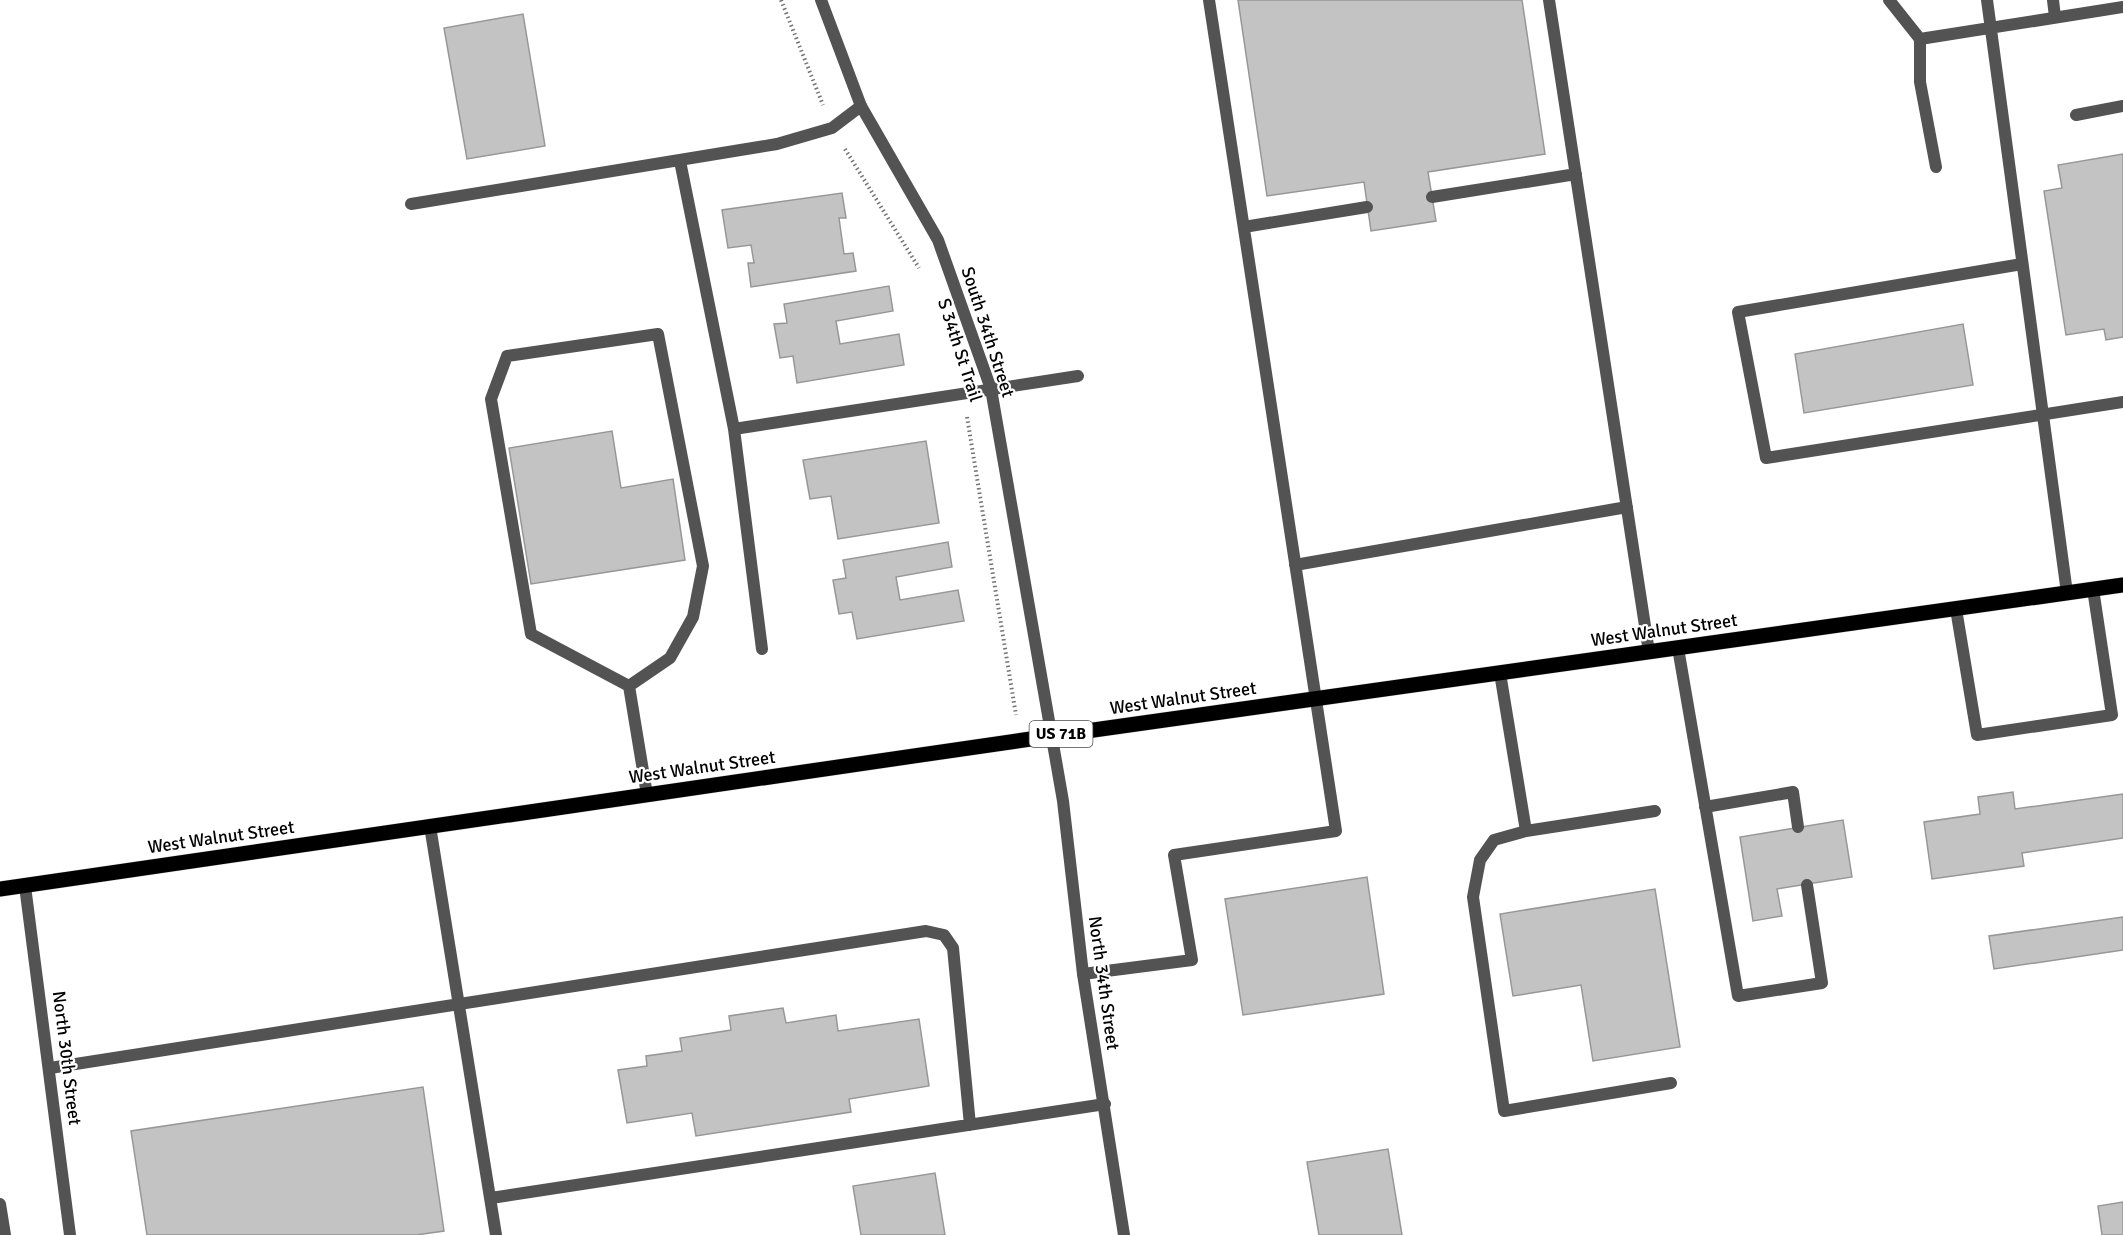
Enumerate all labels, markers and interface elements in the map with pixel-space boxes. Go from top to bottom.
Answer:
street label: South 34th Street [957,264,1019,400]
street label: S 34th St Trail [933,295,987,405]
street label: West Walnut Street [1589,609,1739,651]
street label: West Walnut Street [1108,677,1258,719]
road number: US 71B [1030,721,1092,747]
street label: West Walnut Street [627,746,777,788]
street label: West Walnut Street [146,816,296,858]
street label: North 34th Street [1084,915,1124,1051]
street label: North 30th Street [48,990,86,1126]

